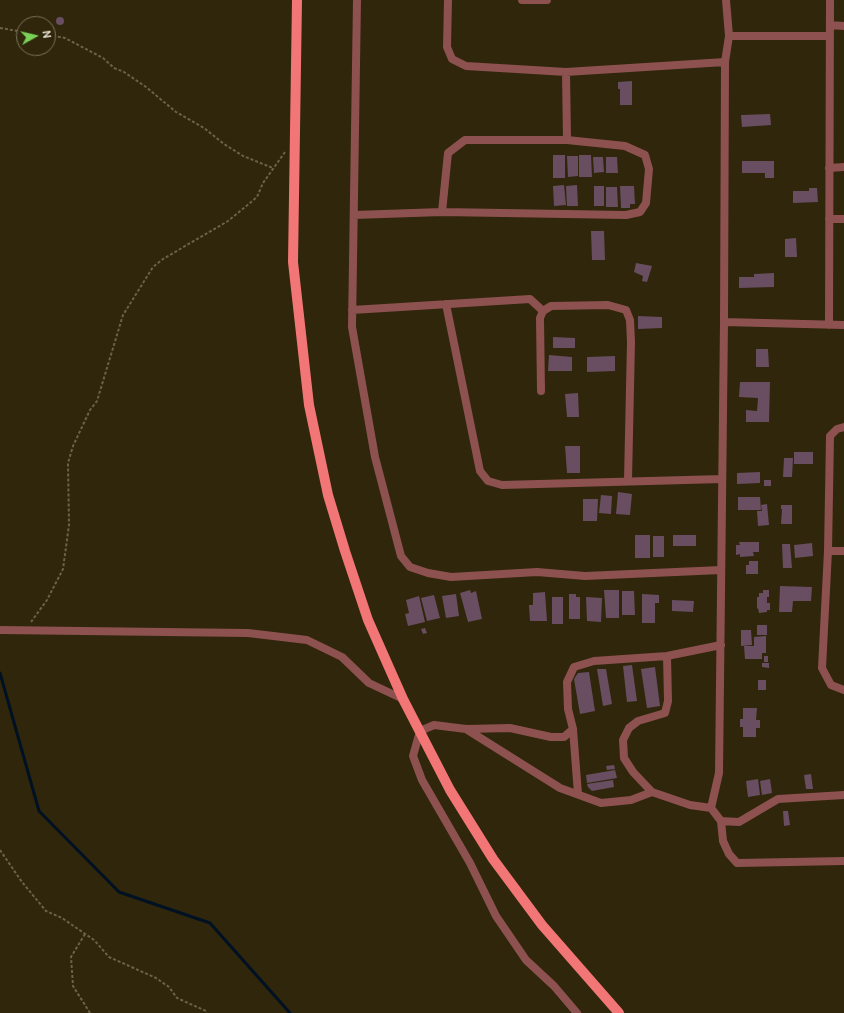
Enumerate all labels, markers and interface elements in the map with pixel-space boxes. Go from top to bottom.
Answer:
north arrow [16,16,56,56]
text: N [39,30,54,39]

